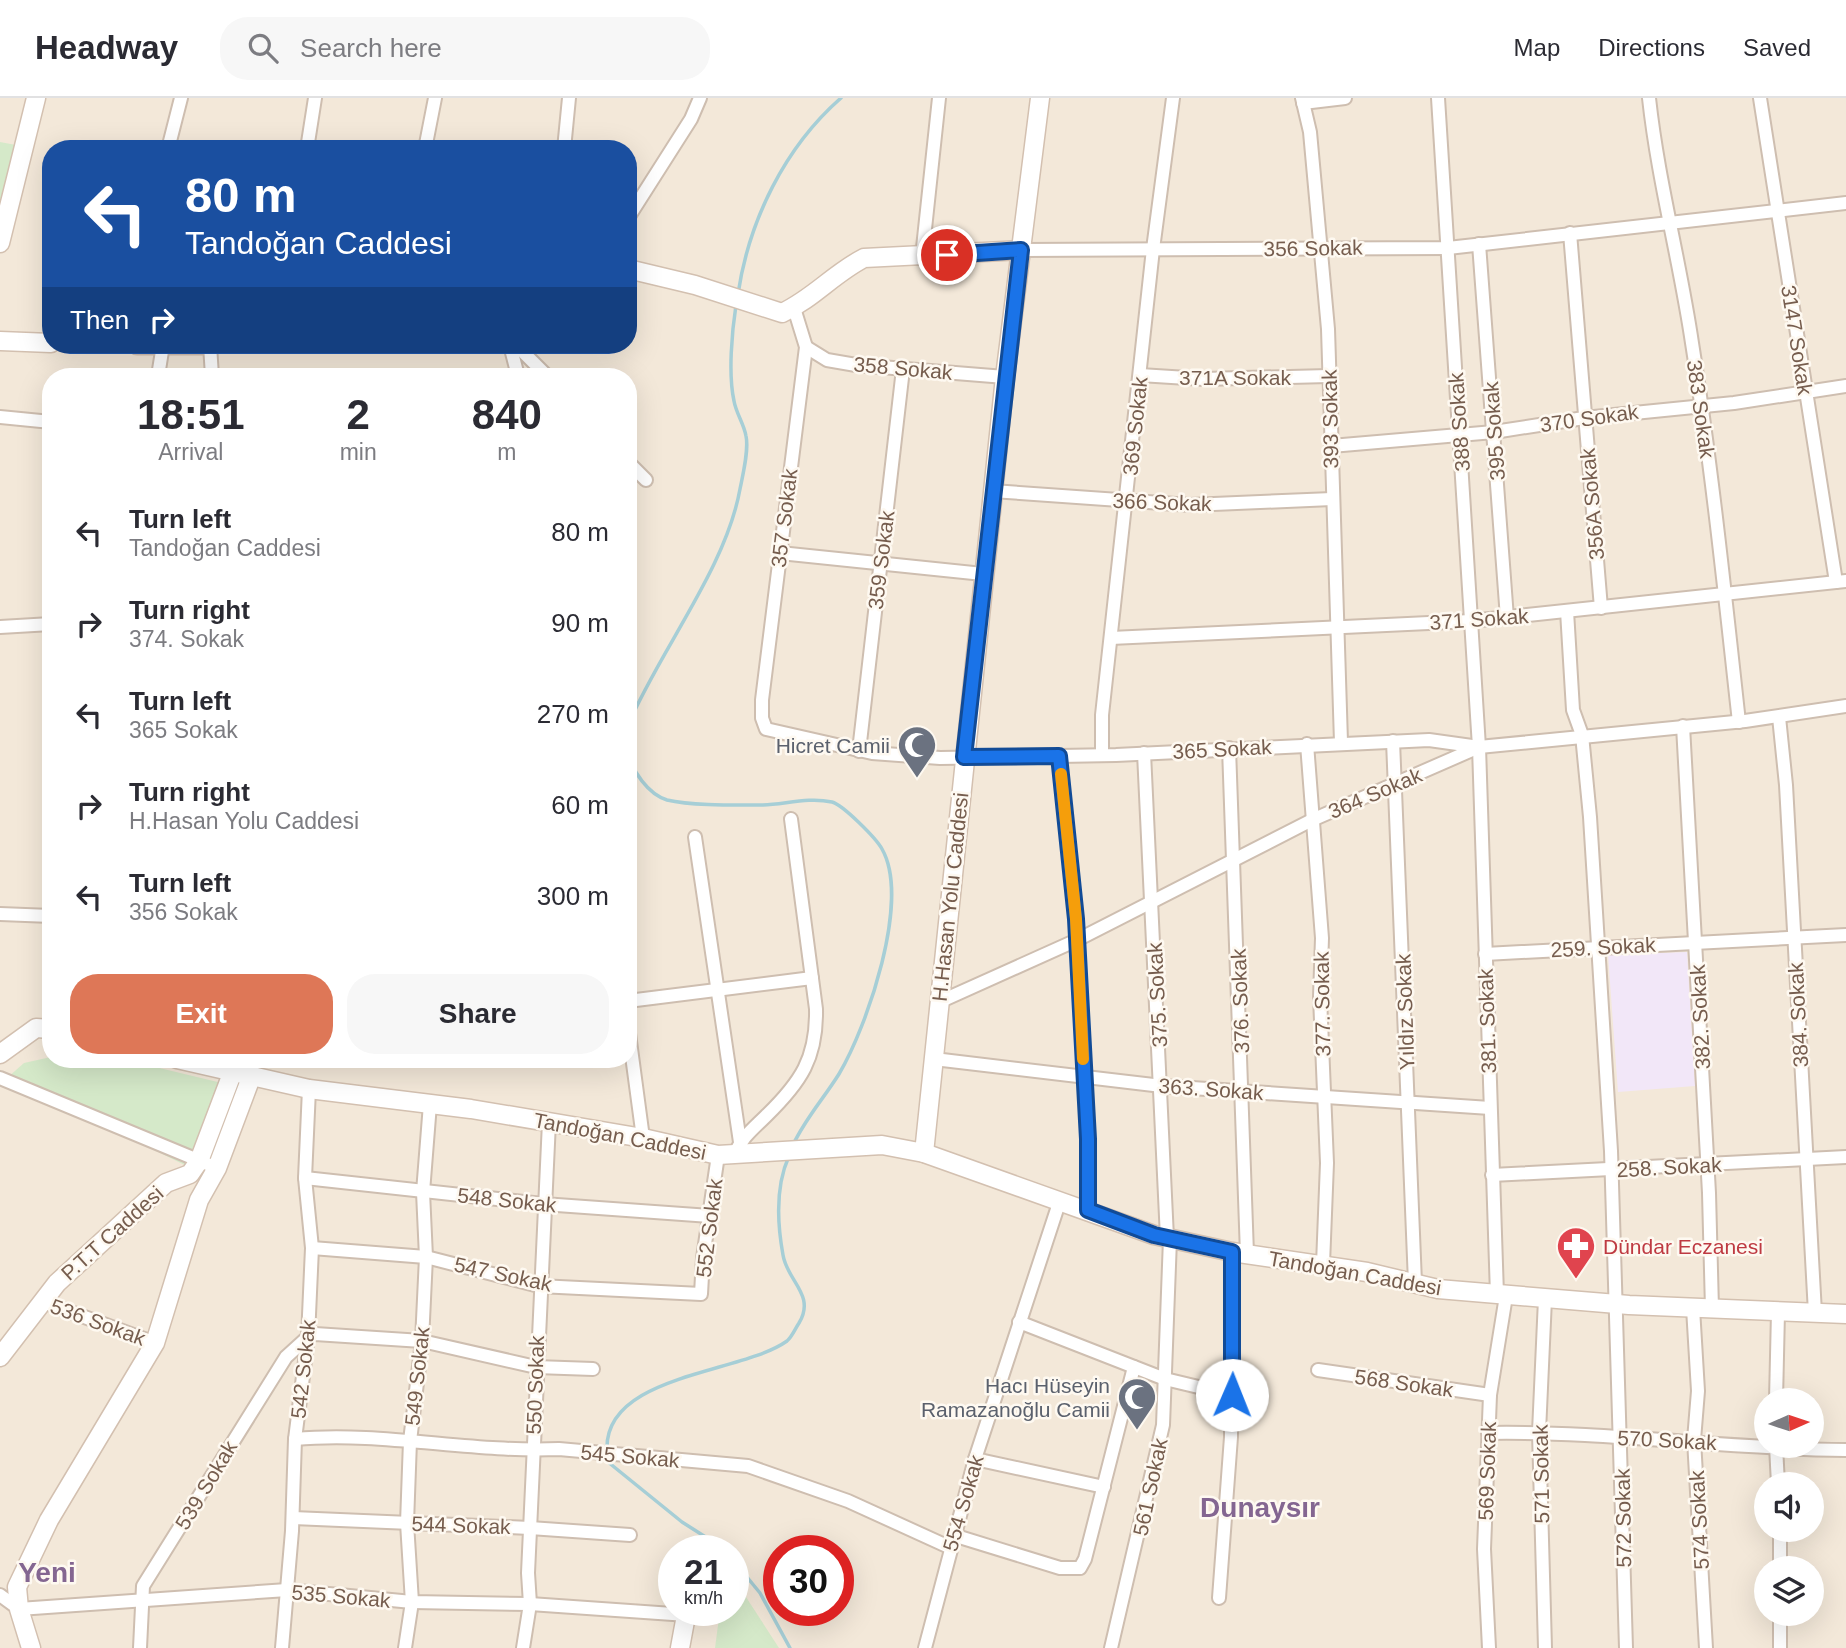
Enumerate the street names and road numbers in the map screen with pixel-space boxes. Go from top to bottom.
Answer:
street label: 356 Sokak [1263,236,1363,260]
street label: 3147 Sokak [1777,283,1817,397]
street label: 358 Sokak [853,352,954,384]
street label: 383 Sokak [1683,358,1719,460]
street label: 371A Sokak [1179,366,1292,389]
street label: 393 Sokak [1318,369,1342,469]
street label: 388 Sokak [1444,371,1474,472]
street label: 369 Sokak [1118,375,1152,477]
street label: 395 Sokak [1479,380,1509,481]
street label: 370 Sokak [1538,400,1640,436]
street label: 356A Sokak [1576,447,1608,561]
street label: 357 Sokak [767,467,802,569]
street label: 366 Sokak [1112,489,1212,515]
street label: 359 Sokak [864,509,899,611]
street label: 371 Sokak [1429,604,1530,634]
street label: 365 Sokak [1172,735,1273,763]
street label: 364 Sokak [1325,763,1426,823]
street label: H.Hasan Yolu Caddesi [928,791,972,1003]
street label: 259. Sokak [1550,933,1657,961]
street label: 375. Sokak [1143,941,1171,1048]
street label: 376. Sokak [1227,948,1253,1054]
street label: 377. Sokak [1310,951,1334,1057]
street label: Yıldız Sokak [1391,953,1419,1071]
street label: 384. Sokak [1784,961,1812,1068]
street label: 382. Sokak [1686,963,1714,1070]
street label: 381. Sokak [1474,968,1500,1074]
street label: 363. Sokak [1158,1074,1265,1104]
street label: Tandoğan Caddesi [532,1108,708,1164]
street label: 258. Sokak [1616,1153,1723,1181]
street label: 552 Sokak [692,1177,727,1279]
street label: P.T.T Caddesi [56,1181,168,1285]
street label: 548 Sokak [456,1183,558,1217]
street label: Tandoğan Caddesi [1267,1246,1443,1300]
street label: 547 Sokak [452,1252,554,1296]
street label: 536 Sokak [47,1294,149,1350]
street label: 542 Sokak [286,1318,320,1420]
street label: 549 Sokak [400,1325,434,1427]
street label: 550 Sokak [522,1335,548,1435]
street label: 568 Sokak [1353,1365,1455,1401]
street label: 569 Sokak [1474,1421,1500,1521]
street label: 571 Sokak [1529,1424,1553,1524]
street label: 570 Sokak [1617,1426,1718,1454]
street label: 539 Sokak [171,1436,242,1533]
street label: 561 Sokak [1128,1436,1172,1538]
street label: 545 Sokak [580,1440,681,1472]
street label: 554 Sokak [938,1452,988,1554]
street label: 572 Sokak [1611,1468,1635,1568]
street label: 574 Sokak [1685,1469,1713,1570]
street label: 544 Sokak [411,1512,511,1538]
street label: 535 Sokak [291,1580,392,1612]

